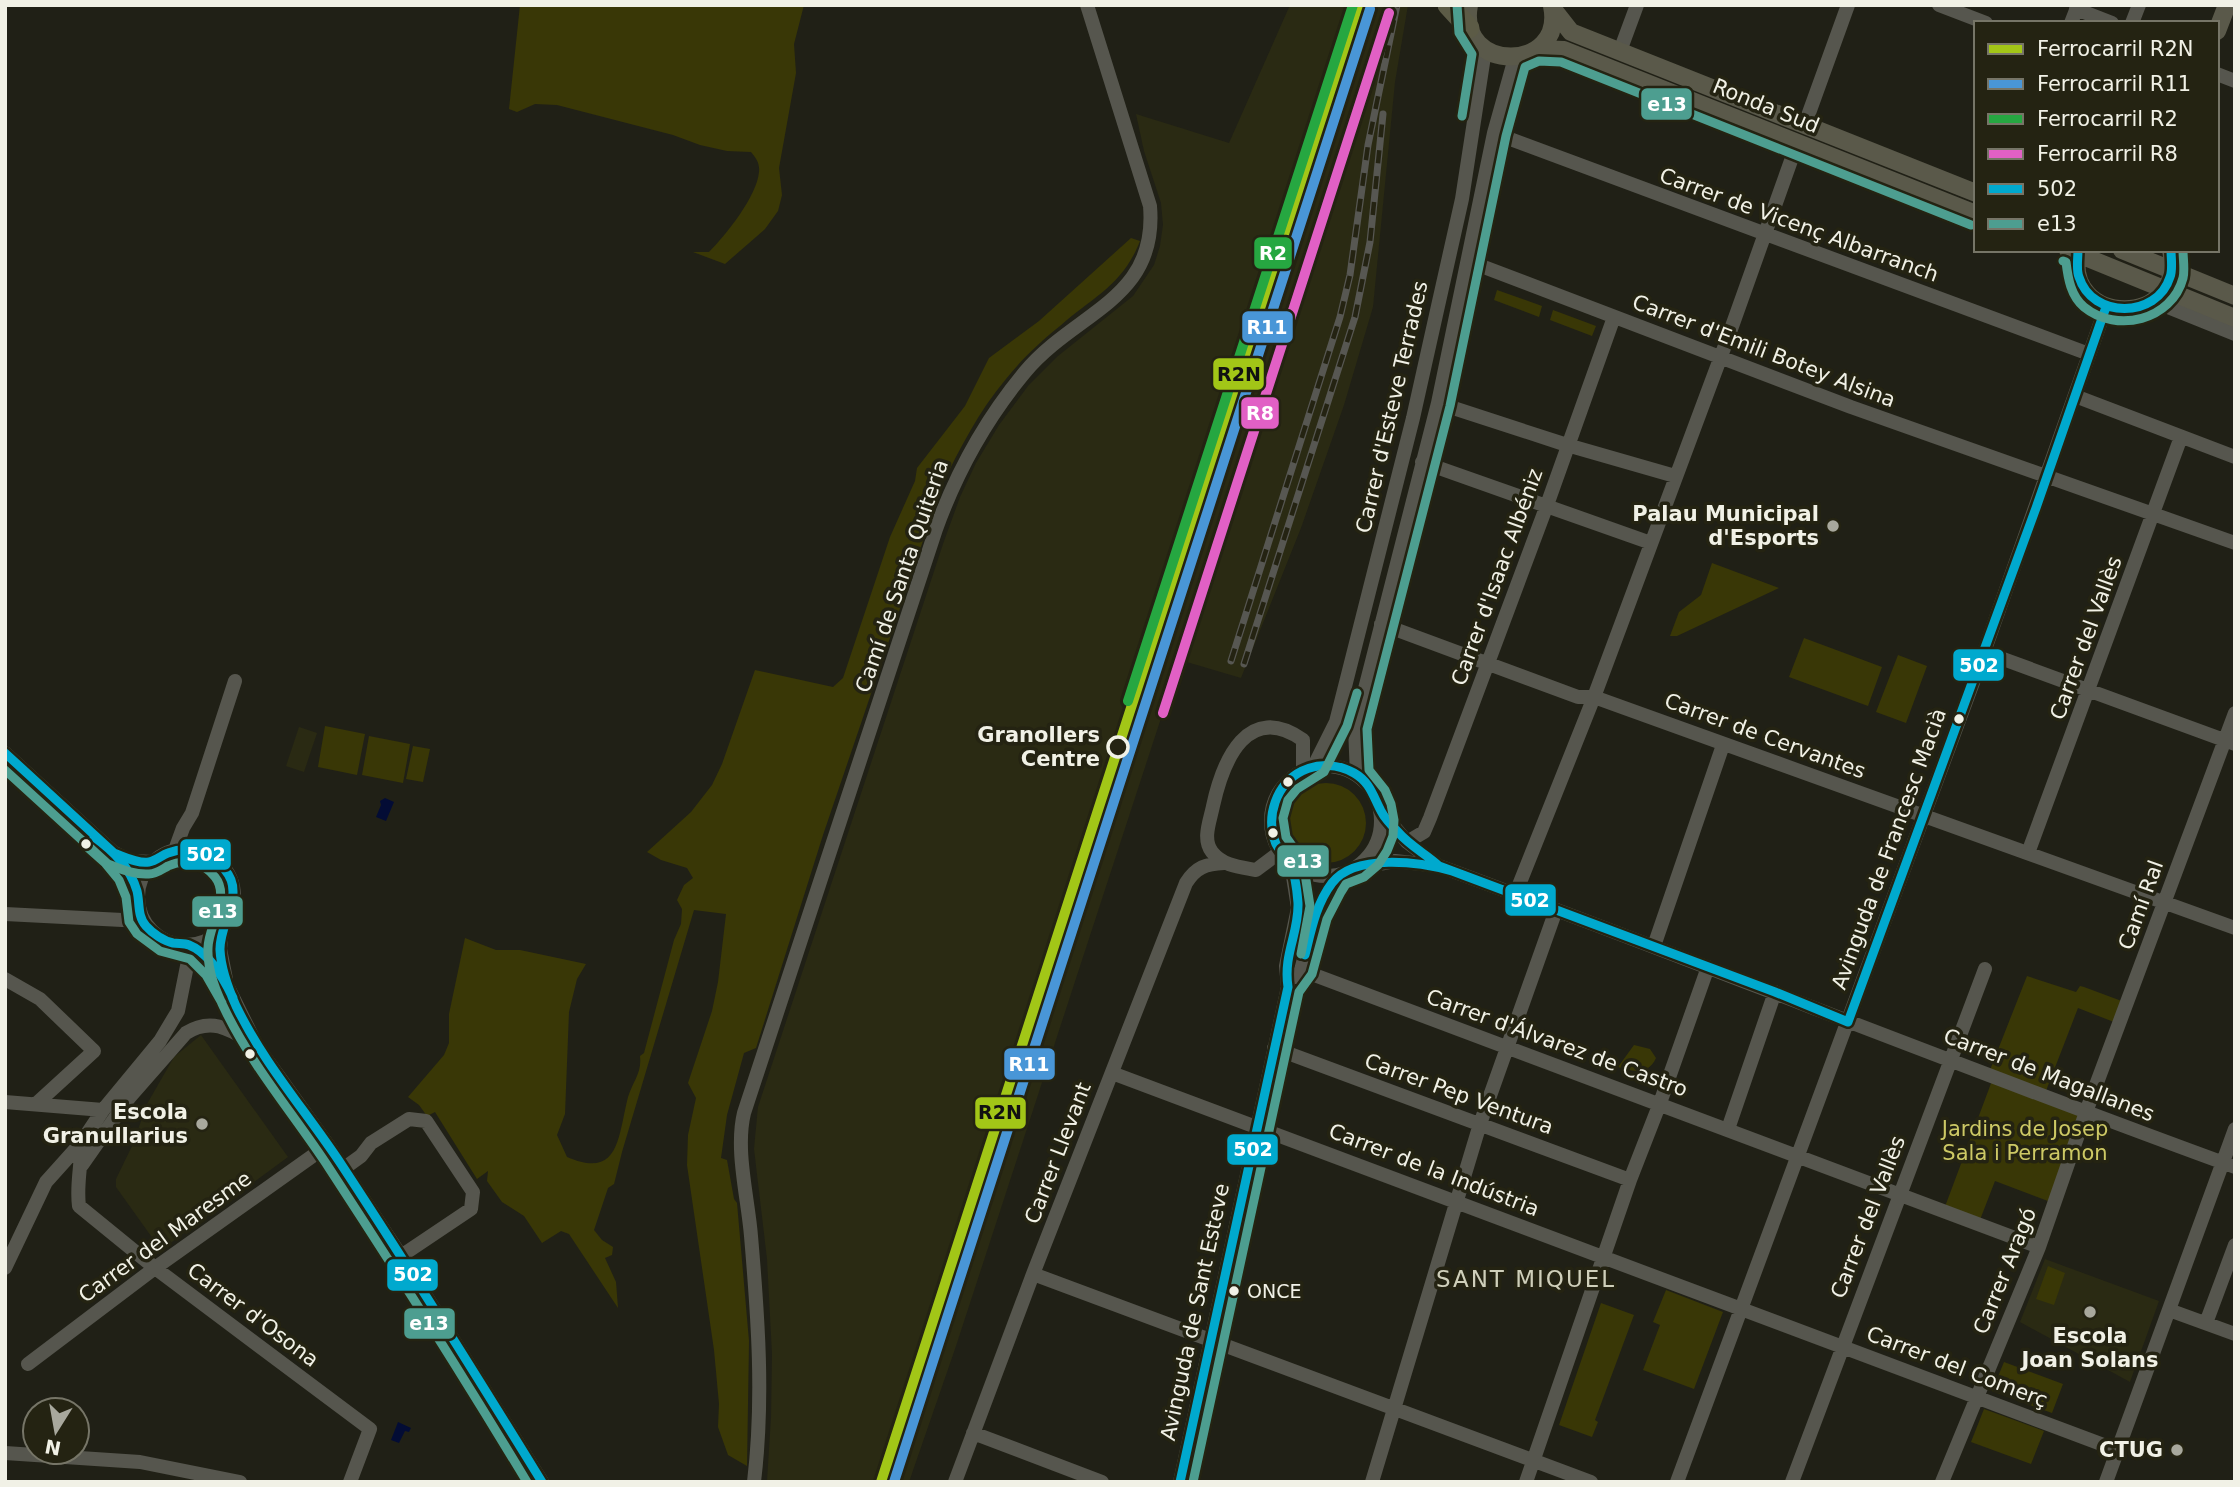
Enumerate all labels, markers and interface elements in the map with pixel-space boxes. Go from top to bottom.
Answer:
legend [1974,21,2219,252]
text: Ferrocarril R2N [2037,37,2193,61]
text: Ferrocarril R11 [2037,72,2191,96]
street label: Ronda Sud [1709,74,1823,138]
line badge: e13 [1640,87,1693,121]
text: e13 [1647,93,1687,115]
text: Ferrocarril R2 [2037,107,2178,131]
text: Ferrocarril R8 [2037,142,2178,166]
street label: Carrer de Vicenç Albarranch [1656,163,1942,287]
text: 502 [2037,177,2077,201]
text: e13 [2037,212,2077,236]
line badge: R2 [1253,236,1293,270]
text: R2 [1259,242,1287,264]
street label: Carrer d'Esteve Terrades [1351,279,1433,535]
street label: Carrer d'Emili Botey Alsina [1629,290,1899,412]
line badge: R11 [1241,310,1294,344]
text: R11 [1246,316,1288,338]
line badge: R2N [1212,357,1265,391]
text: R2N [1217,363,1261,385]
line badge: R8 [1240,396,1280,430]
text: R8 [1246,402,1274,424]
street label: Camí de Santa Quiteria [851,456,953,696]
street label: Carrer d'Isaac Albéniz [1447,465,1547,689]
place label: Palau Municipal d'Esports [1632,502,1819,550]
marker: Palau Municipal d'Esports [1825,518,1841,534]
street label: Carrer del Vallès [2045,553,2127,723]
line badge: 502 [1952,648,2005,682]
text: 502 [1959,654,1999,676]
street label: Carrer de Cervantes [1661,688,1869,784]
street label: Avinguda de Francesc Macià [1827,705,1951,993]
unlabelled marker [1952,712,1966,726]
place label: Granollers Centre [977,723,1100,771]
marker: Granollers Centre [1107,736,1129,758]
unlabelled marker [1281,775,1295,789]
unlabelled marker [1266,826,1280,840]
unlabelled marker [79,837,93,851]
line badge: 502 [179,838,232,871]
text: 502 [186,843,226,865]
line badge: e13 [1276,844,1330,878]
text: e13 [1283,850,1323,872]
street label: Camí Ral [2114,857,2168,953]
line badge: 502 [1504,883,1557,917]
text: 502 [1510,889,1550,911]
line badge: e13 [191,895,244,928]
text: e13 [198,900,238,922]
street label: Carrer d'Álvarez de Castro [1423,984,1691,1102]
street label: Carrer de Magallanes [1940,1024,2158,1126]
unlabelled marker [243,1047,257,1061]
line badge: R11 [1003,1047,1056,1081]
street label: Carrer Pep Ventura [1361,1049,1557,1139]
text: R11 [1008,1053,1050,1075]
street label: Carrer Llevant [1020,1079,1096,1227]
line badge: R2N [974,1096,1027,1130]
place label: Escola Granullarius [43,1100,188,1148]
text: R2N [978,1101,1022,1123]
marker: Escola Granullarius [194,1116,210,1132]
park label: Jardins de Josep Sala i Perramon [1940,1117,2108,1165]
street label: Carrer de la Indústria [1326,1119,1542,1221]
street label: Carrer del Vallès [1826,1132,1910,1302]
line badge: 502 [1226,1133,1279,1166]
text: 502 [1233,1138,1273,1160]
street label: Carrer del Maresme [74,1166,256,1308]
street label: Avinguda de Sant Esteve [1156,1181,1234,1443]
street label: Carrer Aragó [1969,1204,2041,1338]
street label: Carrer d'Osona [183,1258,323,1372]
line badge: 502 [386,1258,439,1292]
text: 502 [393,1263,433,1285]
district label: SANT MIQUEL [1436,1266,1616,1292]
place label: ONCE [1247,1280,1301,1302]
marker: ONCE [1227,1284,1241,1298]
marker: Escola Joan Solans [2082,1304,2098,1320]
line badge: e13 [403,1307,456,1340]
text: e13 [409,1312,449,1334]
street label: Carrer del Comerç [1863,1321,2051,1413]
place label: Escola Joan Solans [2019,1324,2159,1372]
north arrow [21,1396,91,1466]
text: N [43,1435,63,1460]
place label: CTUG [2099,1438,2163,1462]
marker: CTUG [2169,1442,2185,1458]

